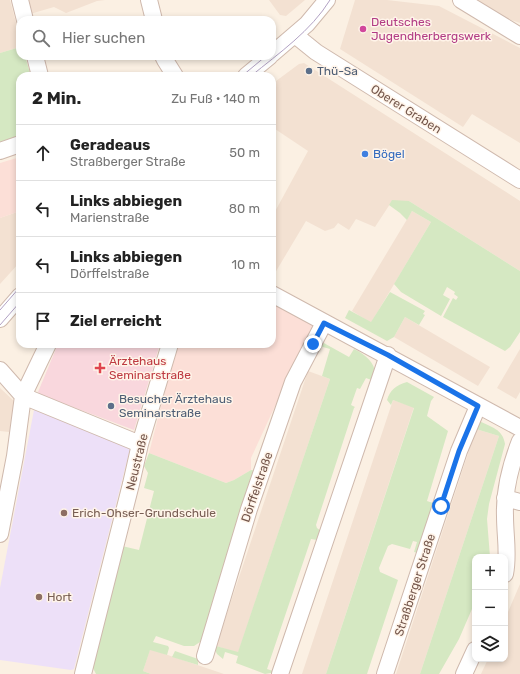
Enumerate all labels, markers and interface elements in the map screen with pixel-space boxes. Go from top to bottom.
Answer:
place label: Deutsches Jugendherbergswerk [371,15,492,43]
search box [16,16,276,60]
marker: Deutsches Jugendherbergswerk [358,24,368,34]
icon: search [30,27,52,49]
text: Hier suchen [62,29,145,47]
place label: Thü-Sa [317,64,358,78]
marker: Thü-Sa [304,66,314,76]
street label: Oberer Graben [368,82,444,136]
text: 2 Min. [32,88,81,108]
text: Zu Fuß · 140 m [171,91,260,106]
text: Geradeaus [70,136,150,154]
icon: ahead [32,142,54,164]
text: 50 m [229,145,260,160]
place label: Bögel [373,147,405,161]
marker: Bögel [360,149,370,159]
text: Straßberger Straße [70,154,186,169]
text: Links abbiegen [70,192,182,210]
icon: left [32,198,54,220]
text: 80 m [229,201,260,216]
text: Marienstraße [70,210,149,225]
text: Links abbiegen [70,248,182,266]
icon: left [32,254,54,276]
text: 10 m [231,257,260,272]
text: Dörffelstraße [70,266,149,281]
icon: arrive [32,310,54,332]
text: Ziel erreicht [70,312,162,330]
route end [304,335,322,353]
place label: Ärztehaus Seminarstraße [109,354,191,382]
marker: Ärztehaus Seminarstraße [94,362,106,374]
place label: Besucher Ärztehaus Seminarstraße [119,392,232,420]
marker: Besucher Ärztehaus Seminarstraße [106,401,116,411]
street label: Neustraße [123,432,151,492]
street label: Dörffelstraße [238,450,276,524]
route start [432,497,450,515]
place label: Erich-Ohser-Grundschule [72,506,216,520]
marker: Erich-Ohser-Grundschule [59,508,69,518]
street label: Straßberger Straße [392,532,438,638]
map controls [472,554,508,662]
button: + [472,554,508,590]
place label: Hort [47,590,72,604]
button: − [472,590,508,626]
marker: Hort [34,592,44,602]
button: layers [472,626,508,662]

